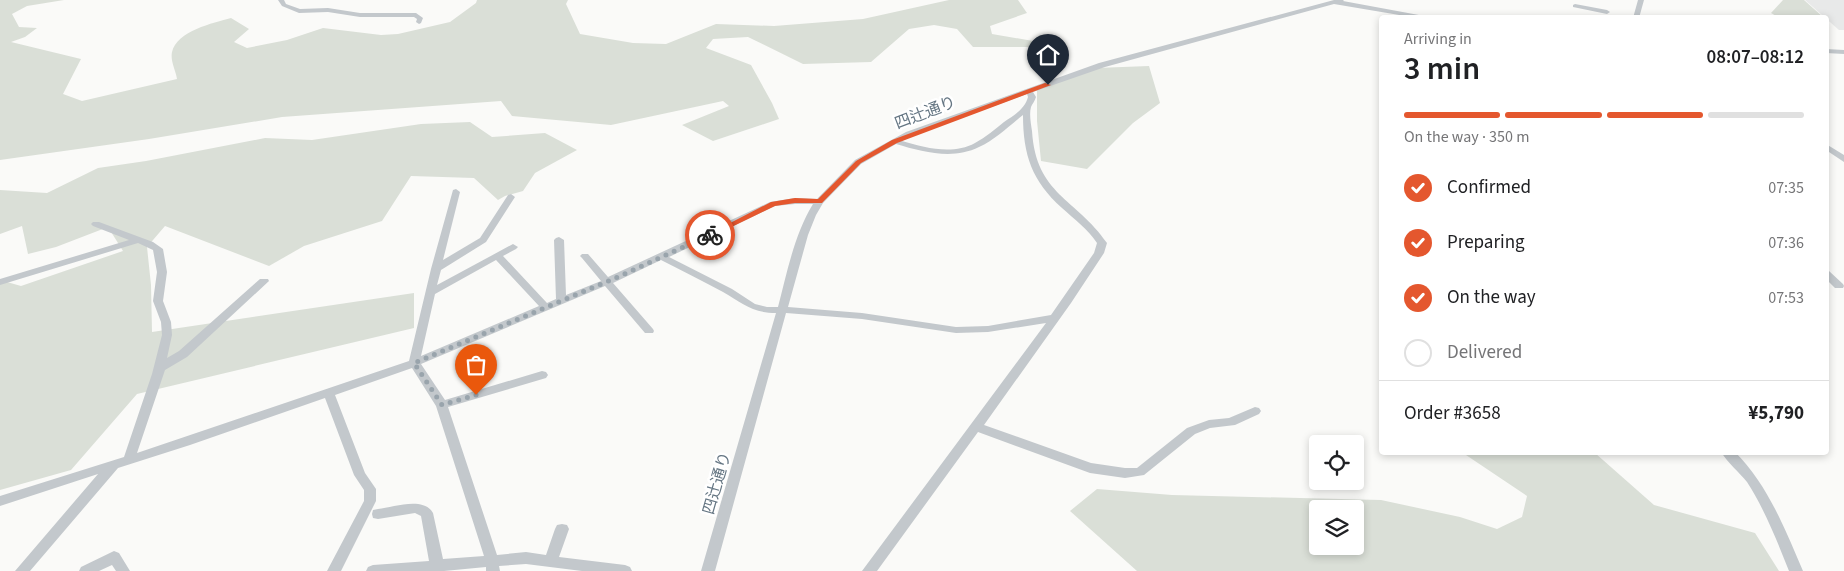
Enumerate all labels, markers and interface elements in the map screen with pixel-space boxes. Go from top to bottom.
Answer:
text: Arriving in [1404,28,1472,50]
pin [1027,34,1069,85]
icon: home [1034,41,1062,69]
text: 08:07–08:12 [1706,44,1804,71]
text: 3 min [1404,46,1480,92]
street label: 四辻通り [892,91,959,135]
text: On the way · 350 m [1404,126,1529,148]
icon: check [1404,174,1432,202]
text: Confirmed [1447,174,1531,201]
text: 07:35 [1768,177,1804,199]
courier [685,210,735,260]
icon: bike [696,221,724,249]
icon: check [1404,229,1432,257]
text: Preparing [1447,229,1525,256]
text: 07:36 [1768,232,1804,254]
icon: check [1404,284,1432,312]
text: On the way [1447,284,1536,311]
text: 07:53 [1768,287,1804,309]
text: Delivered [1447,339,1522,366]
pin [455,344,497,395]
icon: bag [462,351,490,379]
text: Order #3658 [1404,400,1501,427]
text: ¥5,790 [1748,400,1804,427]
map controls [1309,435,1364,555]
button: locate [1309,435,1364,490]
street label: 四辻通り [698,449,736,517]
button: layers [1309,500,1364,555]

